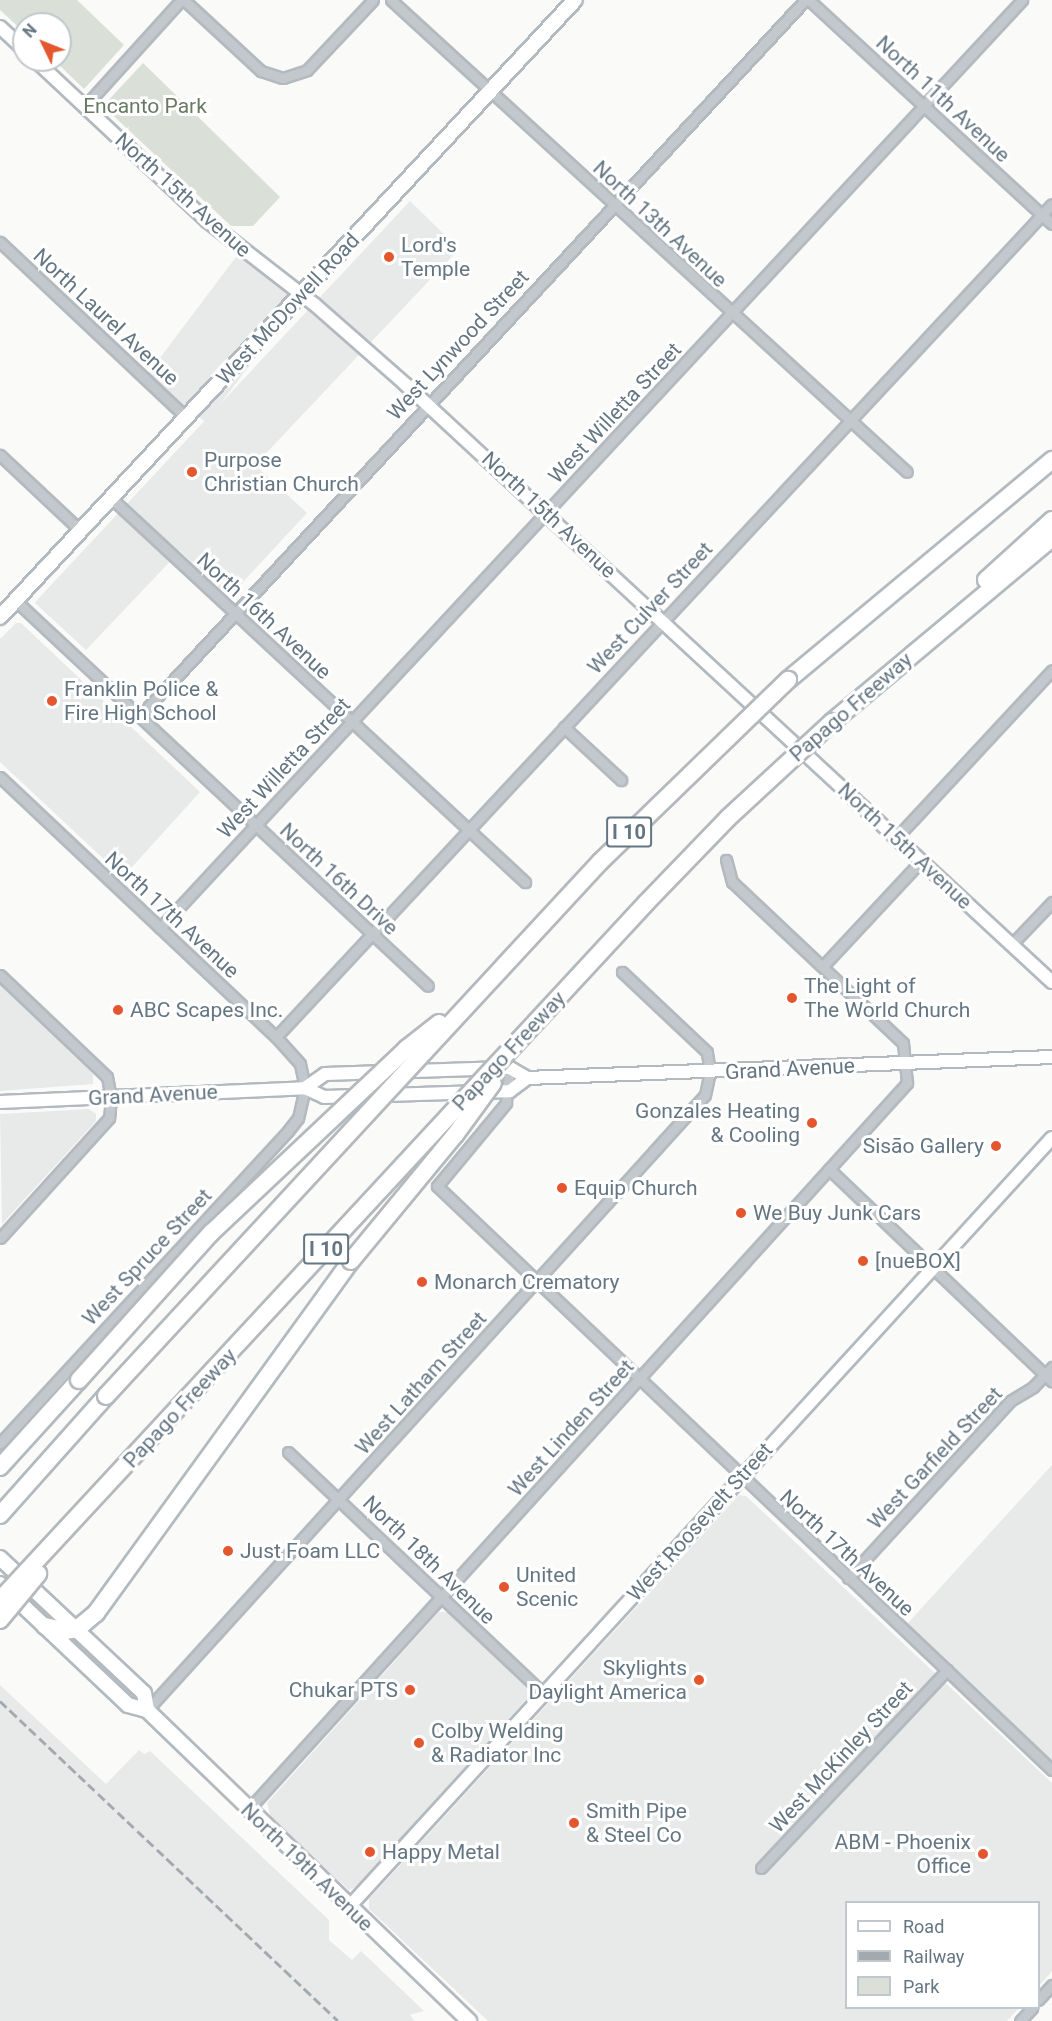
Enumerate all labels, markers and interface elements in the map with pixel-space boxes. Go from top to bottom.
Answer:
north arrow [12,12,72,72]
text: N [19,20,41,41]
street label: North 11th Avenue [871,30,1015,168]
park label: Encanto Park [83,93,207,119]
street label: North 15th Avenue [110,127,256,263]
street label: North 13th Avenue [588,155,732,293]
street label: West McDowell Road [211,228,365,390]
place label: Lord's Temple [401,232,470,282]
street label: North Laurel Avenue [28,243,184,391]
marker: Lord's Temple [382,250,396,264]
street label: West Lynwood Street [382,265,534,425]
street label: West Willetta Street [543,337,687,489]
street label: North 15th Avenue [477,446,621,584]
place label: Purpose Christian Church [204,447,359,497]
marker: Purpose Christian Church [185,465,199,479]
street label: West Culver Street [582,537,718,679]
street label: North 16th Avenue [192,547,336,685]
street label: Papago Freeway [785,647,917,767]
place label: Franklin Police & Fire High School [64,676,218,726]
street label: West Willetta Street [212,692,356,844]
marker: Franklin Police & Fire High School [45,694,59,708]
street label: North 15th Avenue [833,777,977,915]
road number: I 10 [605,815,653,849]
street label: North 16th Drive [275,818,403,940]
street label: North 17th Avenue [100,846,244,984]
place label: The Light of The World Church [804,973,970,1023]
street label: Papago Freeway [447,986,571,1116]
marker: The Light of The World Church [785,991,799,1005]
place label: ABC Scapes Inc. [130,997,283,1023]
marker: ABC Scapes Inc. [111,1003,125,1017]
street label: Grand Avenue [725,1053,855,1085]
street label: Grand Avenue [88,1079,218,1111]
place label: Gonzales Heating & Cooling [635,1098,800,1148]
marker: Gonzales Heating & Cooling [805,1116,819,1130]
place label: Sisāo Gallery [863,1133,984,1159]
marker: Sisāo Gallery [989,1139,1003,1153]
place label: Equip Church [574,1175,698,1201]
marker: Equip Church [555,1181,569,1195]
street label: West Spruce Street [77,1183,217,1331]
place label: We Buy Junk Cars [753,1200,921,1226]
marker: We Buy Junk Cars [734,1206,748,1220]
road number: I 10 [302,1232,350,1266]
place label: [nueBOX] [875,1248,961,1274]
marker: [nueBOX] [856,1254,870,1268]
place label: Monarch Crematory [434,1269,619,1295]
marker: Monarch Crematory [415,1275,429,1289]
street label: West Latham Street [350,1306,492,1460]
street label: Papago Freeway [118,1343,242,1473]
street label: West Linden Street [503,1354,639,1502]
street label: West Garfield Street [863,1382,1007,1534]
street label: West Roosevelt Street [622,1437,778,1607]
street label: North 17th Avenue [775,1484,919,1622]
street label: North 18th Avenue [358,1490,500,1630]
place label: Just Foam LLC [240,1538,380,1564]
marker: Just Foam LLC [221,1544,235,1558]
place label: United Scenic [516,1562,578,1612]
marker: United Scenic [497,1580,511,1594]
place label: Skylights Daylight America [528,1655,687,1705]
marker: Skylights Daylight America [692,1673,706,1687]
street label: West McKinley Street [764,1676,918,1838]
place label: Chukar PTS [289,1677,398,1703]
marker: Chukar PTS [403,1683,417,1697]
place label: Colby Welding & Radiator Inc [431,1718,563,1768]
marker: Colby Welding & Radiator Inc [412,1736,426,1750]
street label: North 19th Avenue [236,1797,378,1937]
place label: Smith Pipe & Steel Co [586,1798,687,1848]
marker: Smith Pipe & Steel Co [567,1816,581,1830]
place label: ABM - Phoenix Office [835,1829,971,1879]
place label: Happy Metal [382,1839,500,1865]
marker: Happy Metal [363,1845,377,1859]
marker: ABM - Phoenix Office [976,1847,990,1861]
legend [845,1901,1040,2009]
text: Road [903,1916,944,1937]
text: Railway [903,1946,964,1967]
text: Park [903,1976,939,1997]

